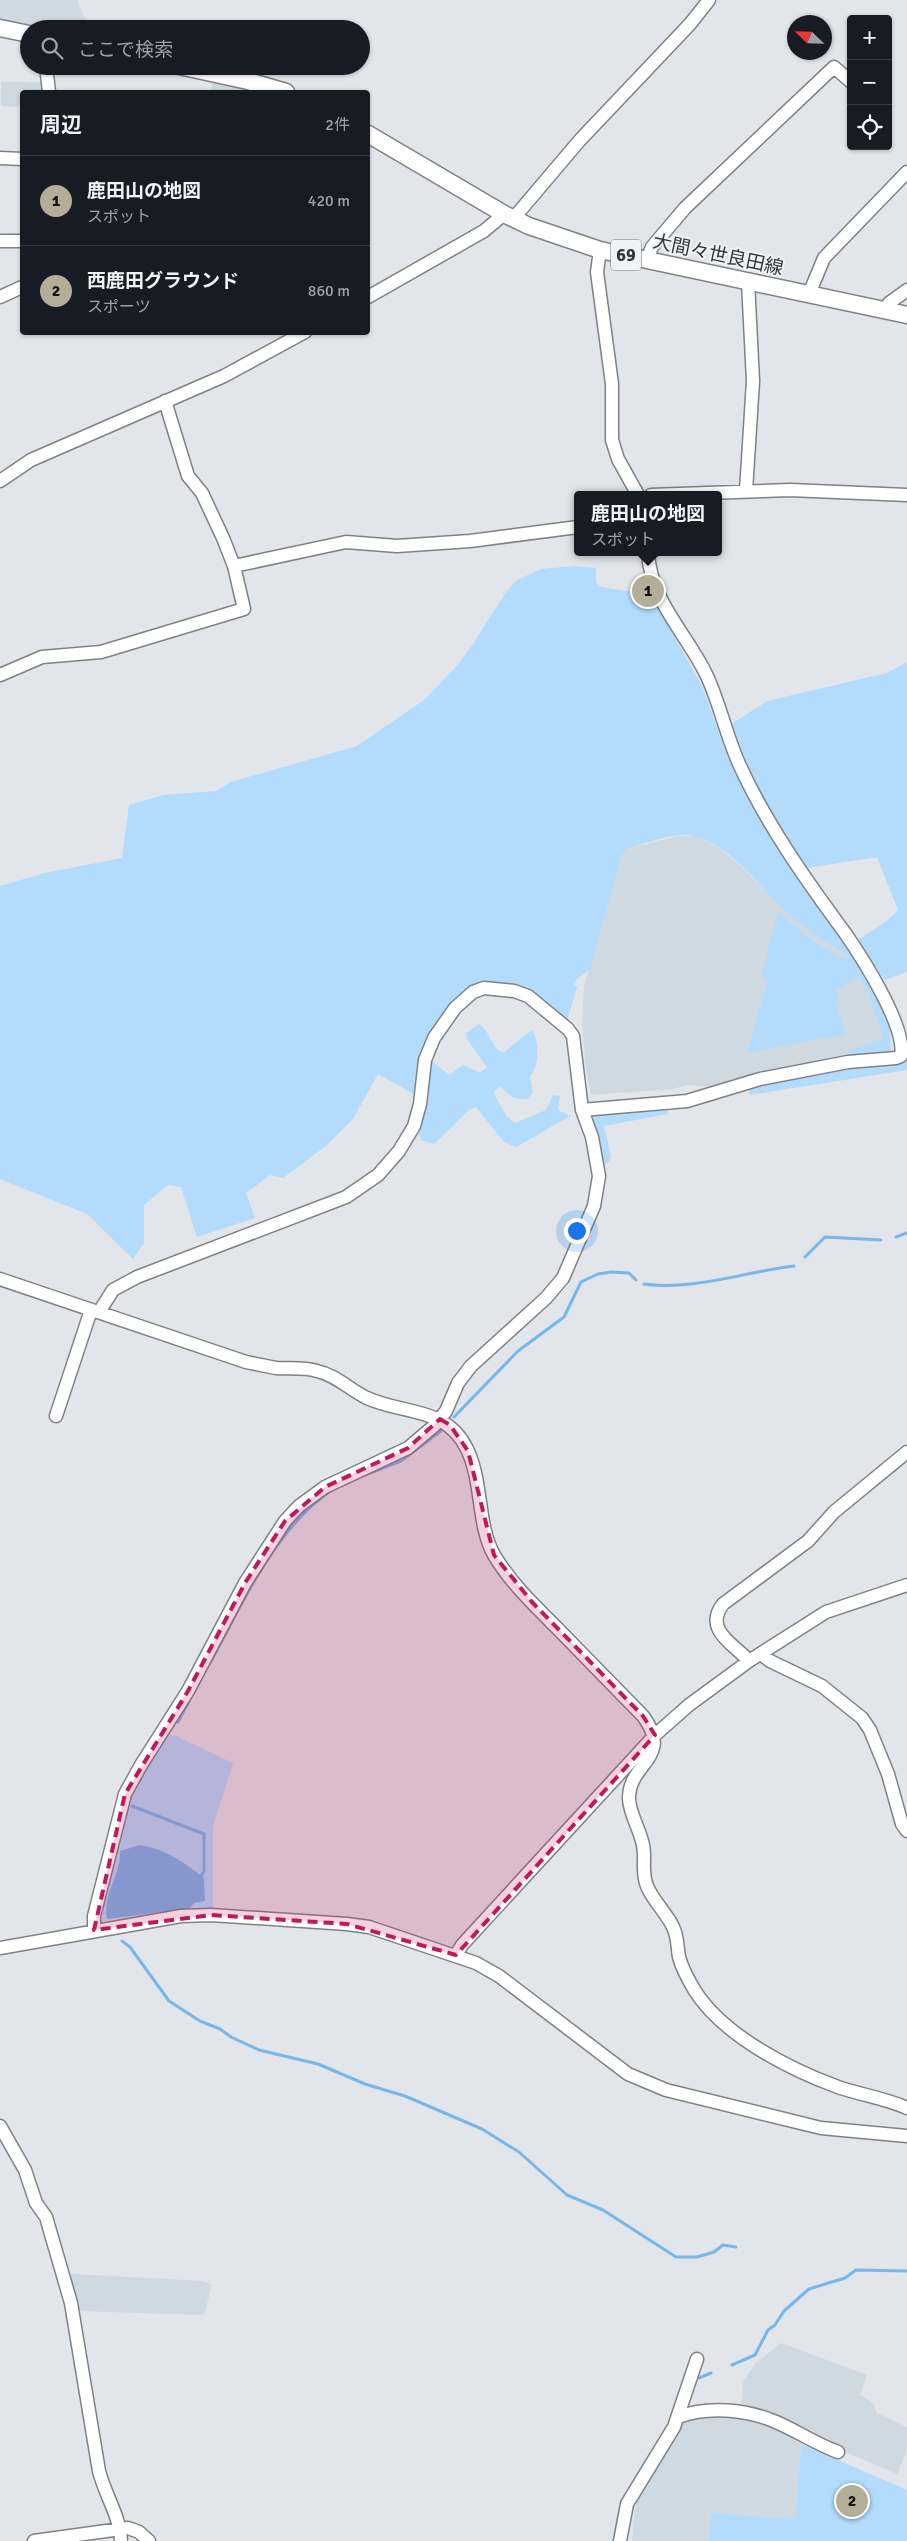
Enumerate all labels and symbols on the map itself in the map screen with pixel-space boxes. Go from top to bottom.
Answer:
north arrow [787,15,832,60]
street label: 大間々世良田線 [650,229,786,281]
road number: 69 [611,240,641,270]
pin: 1 [632,572,664,610]
your location [564,1218,590,1244]
pin: 2 [836,2482,868,2520]

